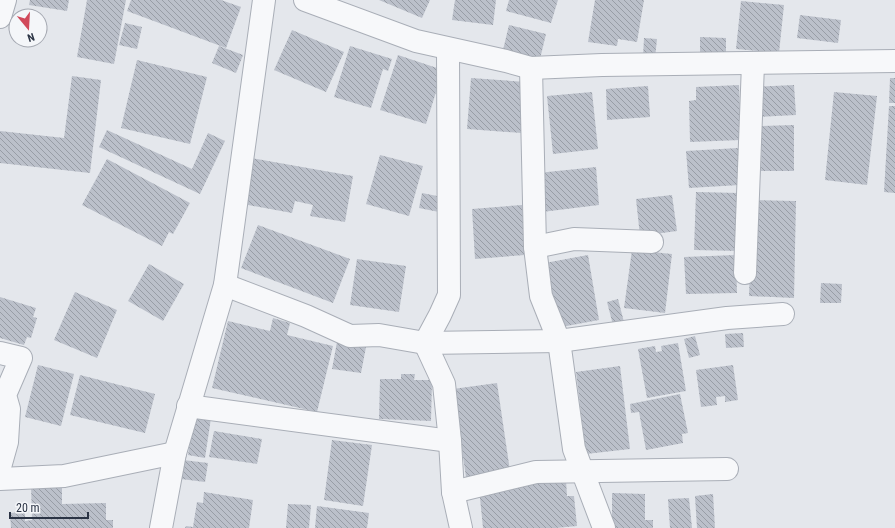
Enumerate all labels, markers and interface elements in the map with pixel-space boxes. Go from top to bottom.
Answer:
north arrow [8,8,48,48]
text: N [25,30,36,44]
scale bar [10,494,88,520]
text: 20 m [16,501,40,515]

